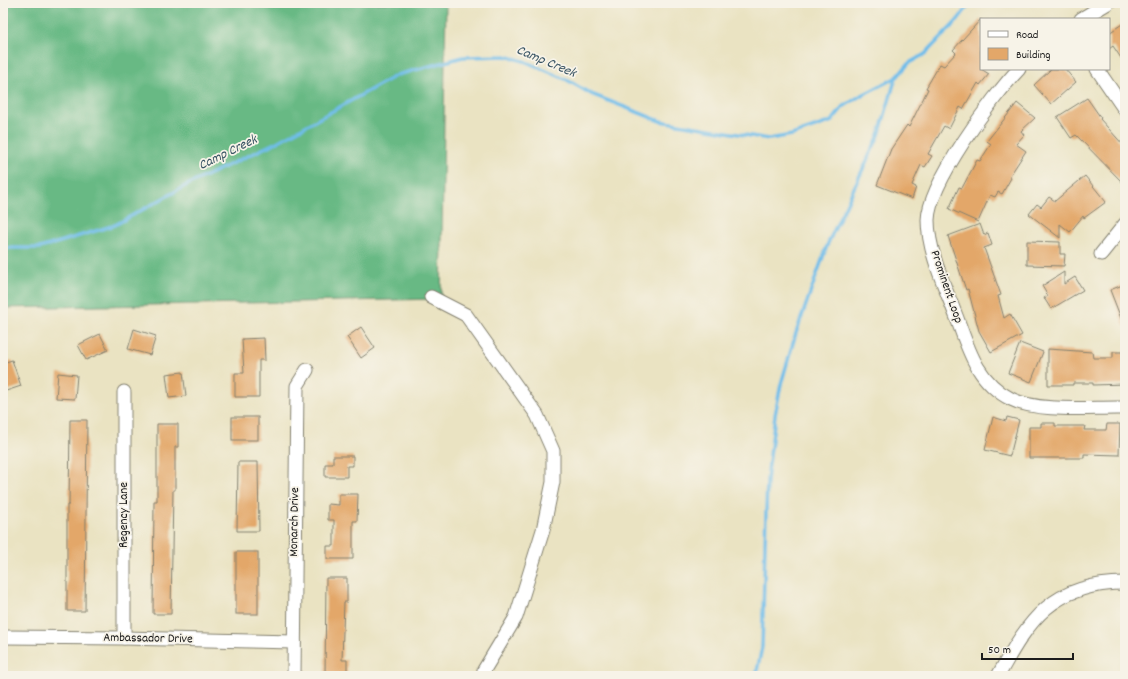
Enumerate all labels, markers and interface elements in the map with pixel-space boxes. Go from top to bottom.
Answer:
legend [980,18,1110,70]
text: Road [1016,27,1038,44]
water label: Camp Creek [513,40,580,84]
text: Building [1016,47,1051,64]
water label: Camp Creek [195,130,262,176]
street label: Prominent Loop [925,248,967,326]
street label: Regency Lane [115,482,134,548]
street label: Monarch Drive [285,487,305,557]
street label: Ambassador Drive [103,629,193,649]
scale bar [982,635,1073,661]
text: 50 m [988,642,1011,659]

